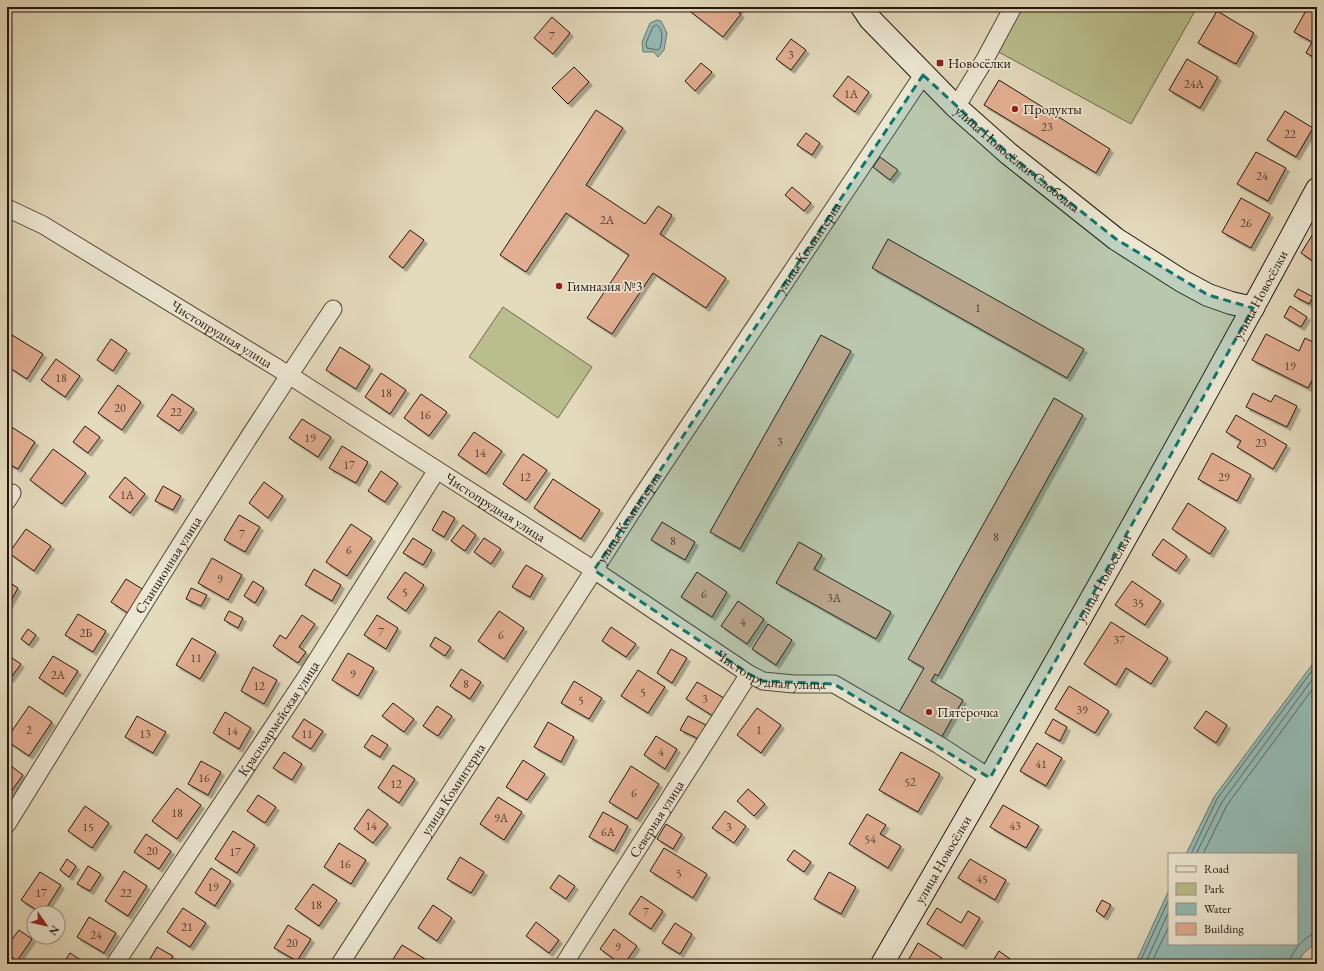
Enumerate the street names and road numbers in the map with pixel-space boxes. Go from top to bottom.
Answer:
street label: улица Новосёлки-Слободка [951,101,1084,216]
street label: улица Коминтерна [771,198,845,296]
street label: улица Новосёлки [1229,246,1292,342]
street label: Чистопрудная улица [167,296,276,372]
street label: улица Коминтерна [592,467,665,566]
street label: Чистопрудная улица [442,468,550,546]
street label: Станционная улица [130,512,206,617]
street label: улица Новосёлки [1071,530,1135,625]
street label: Чистопрудная улица [713,646,826,693]
street label: Красноармейская улица [234,657,323,780]
street label: улица Коминтерна [416,739,489,839]
street label: Северная улица [625,776,688,861]
street label: улица Новосёлки [910,812,975,906]

